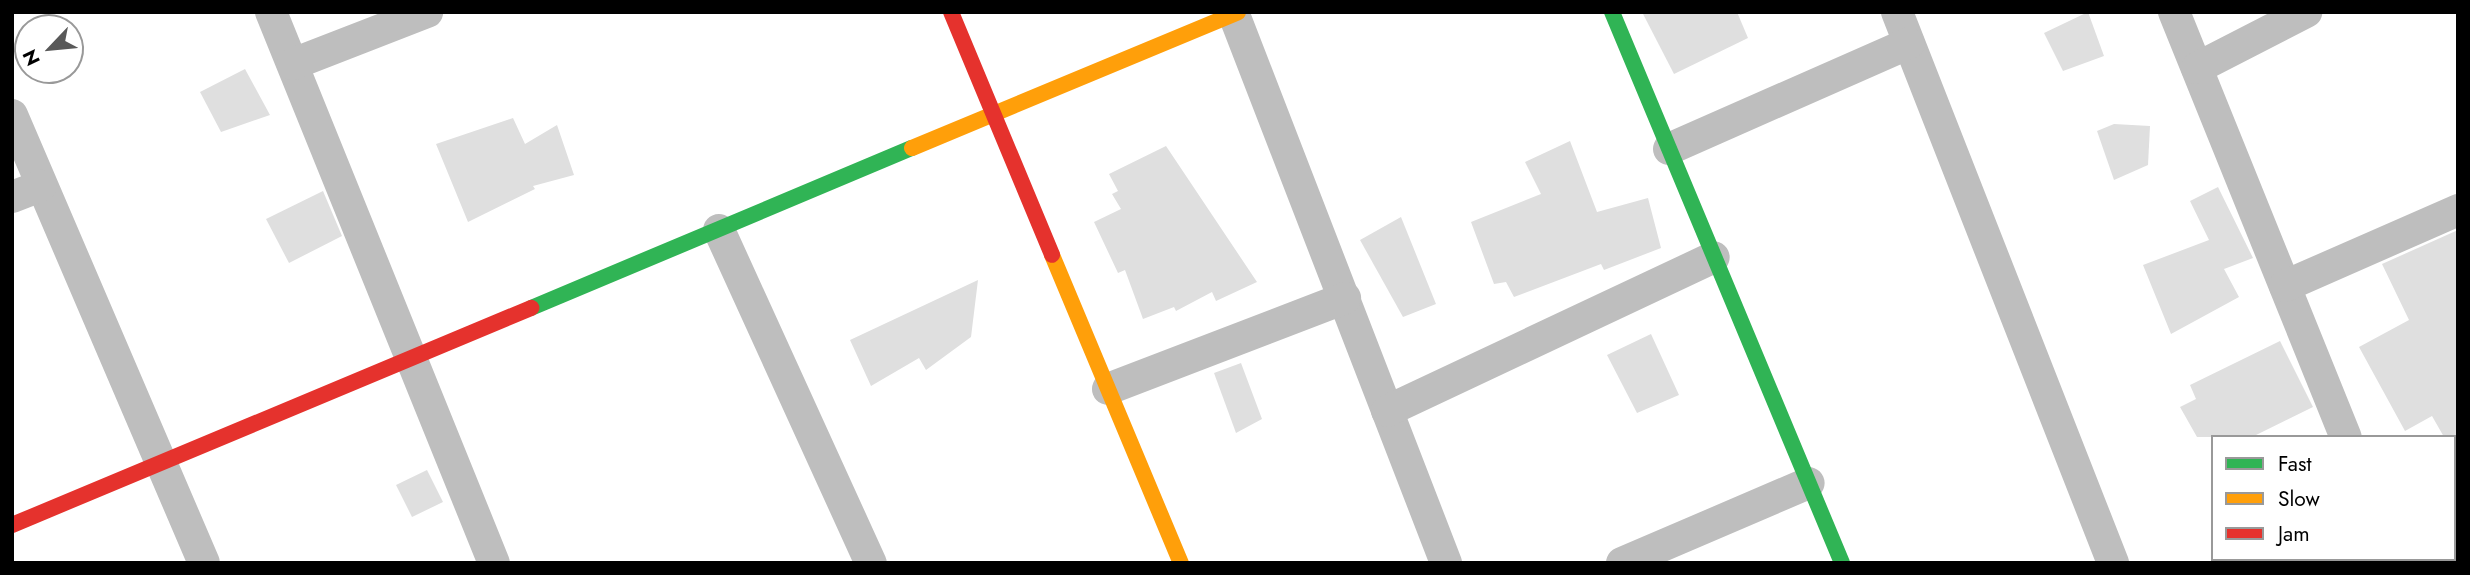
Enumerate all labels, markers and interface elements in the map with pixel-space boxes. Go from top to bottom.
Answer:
north arrow [14,14,84,84]
text: N [16,45,47,70]
legend [2211,435,2456,561]
text: Fast [2278,449,2311,479]
text: Slow [2278,484,2320,514]
text: Jam [2278,519,2310,549]

